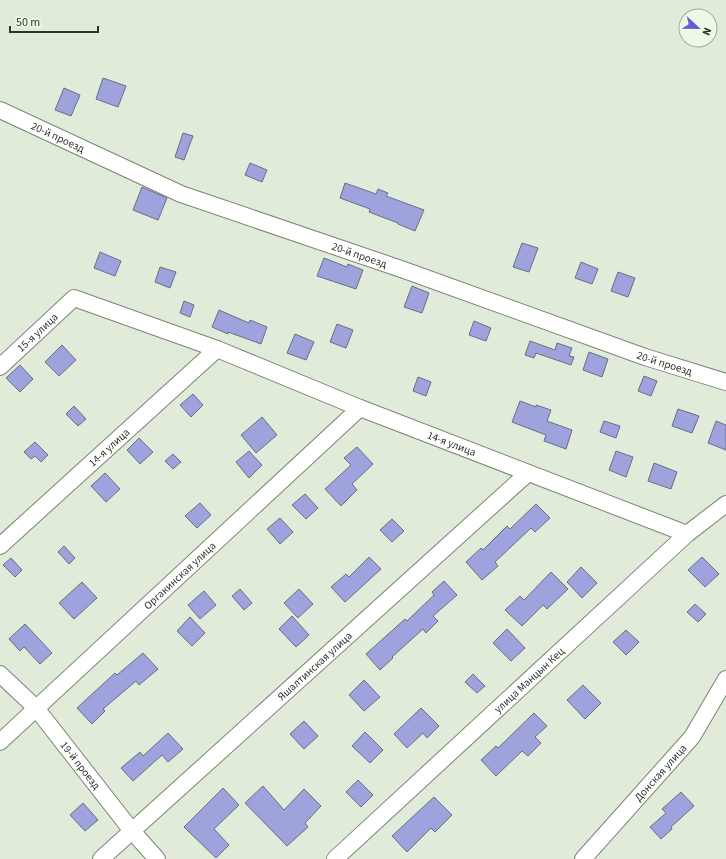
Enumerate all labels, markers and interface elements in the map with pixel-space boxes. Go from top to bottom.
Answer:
scale bar [10,8,98,34]
north arrow [678,8,718,48]
text: 50 m [16,14,40,31]
text: N [698,25,715,38]
street label: 20-й проезд [29,119,87,156]
street label: 20-й проезд [330,239,389,272]
street label: 15-я улица [14,310,61,355]
street label: 20-й проезд [635,348,694,379]
street label: 14-я улица [85,425,133,470]
street label: 14-я улица [425,428,478,460]
street label: Оргакинская улица [141,538,219,613]
street label: Яшалтинская улица [274,628,356,704]
street label: улица Манцын Кец [491,644,568,717]
street label: 19-й проезд [57,738,104,793]
street label: Донская улица [631,741,690,805]

